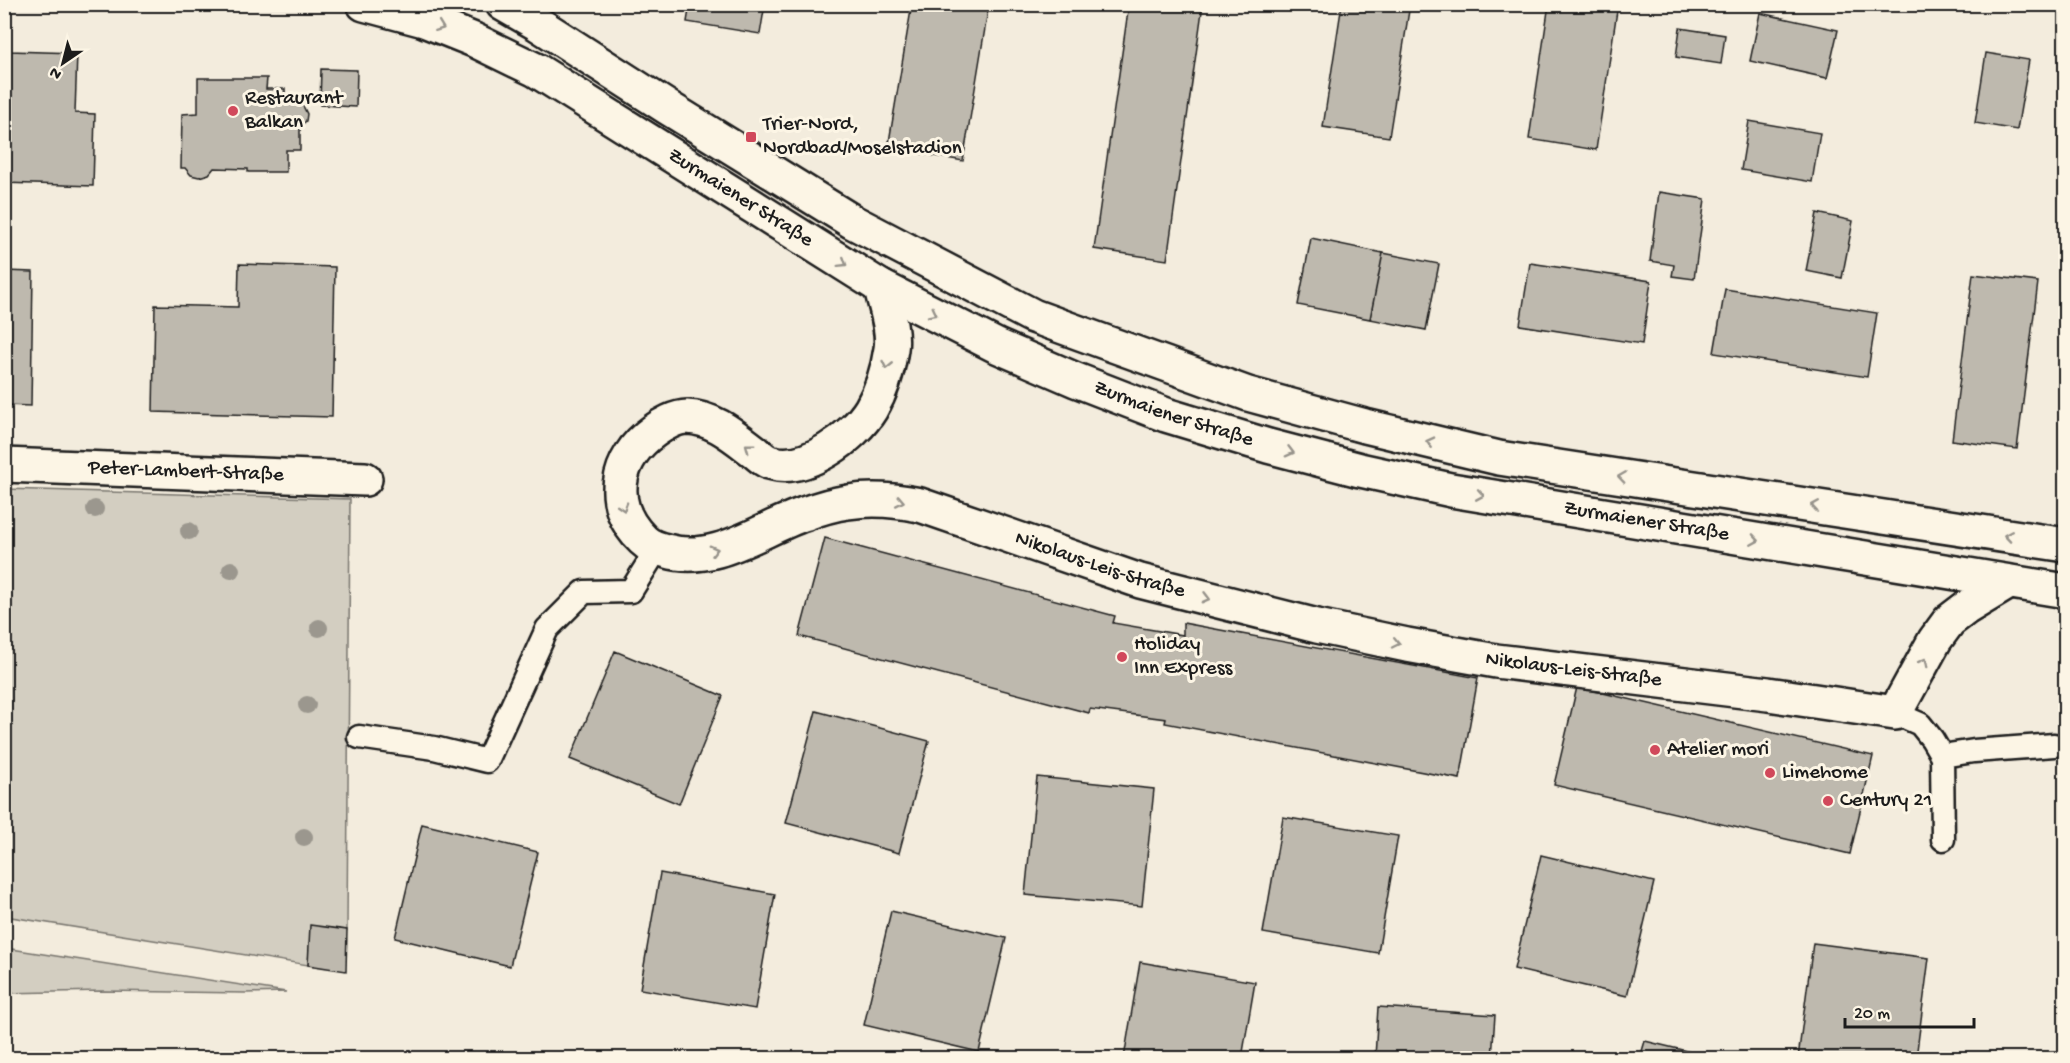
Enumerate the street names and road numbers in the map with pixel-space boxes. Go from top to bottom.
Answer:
street label: Zurmaiener Straße [663,143,819,254]
street label: Zurmaiener Straße [1090,376,1257,454]
street label: Peter-Lambert-Straße [87,456,285,488]
street label: Zurmaiener Straße [1562,496,1732,548]
street label: Nikolaus-Leis-Straße [1011,526,1189,605]
street label: Nikolaus-Leis-Straße [1483,647,1664,694]

